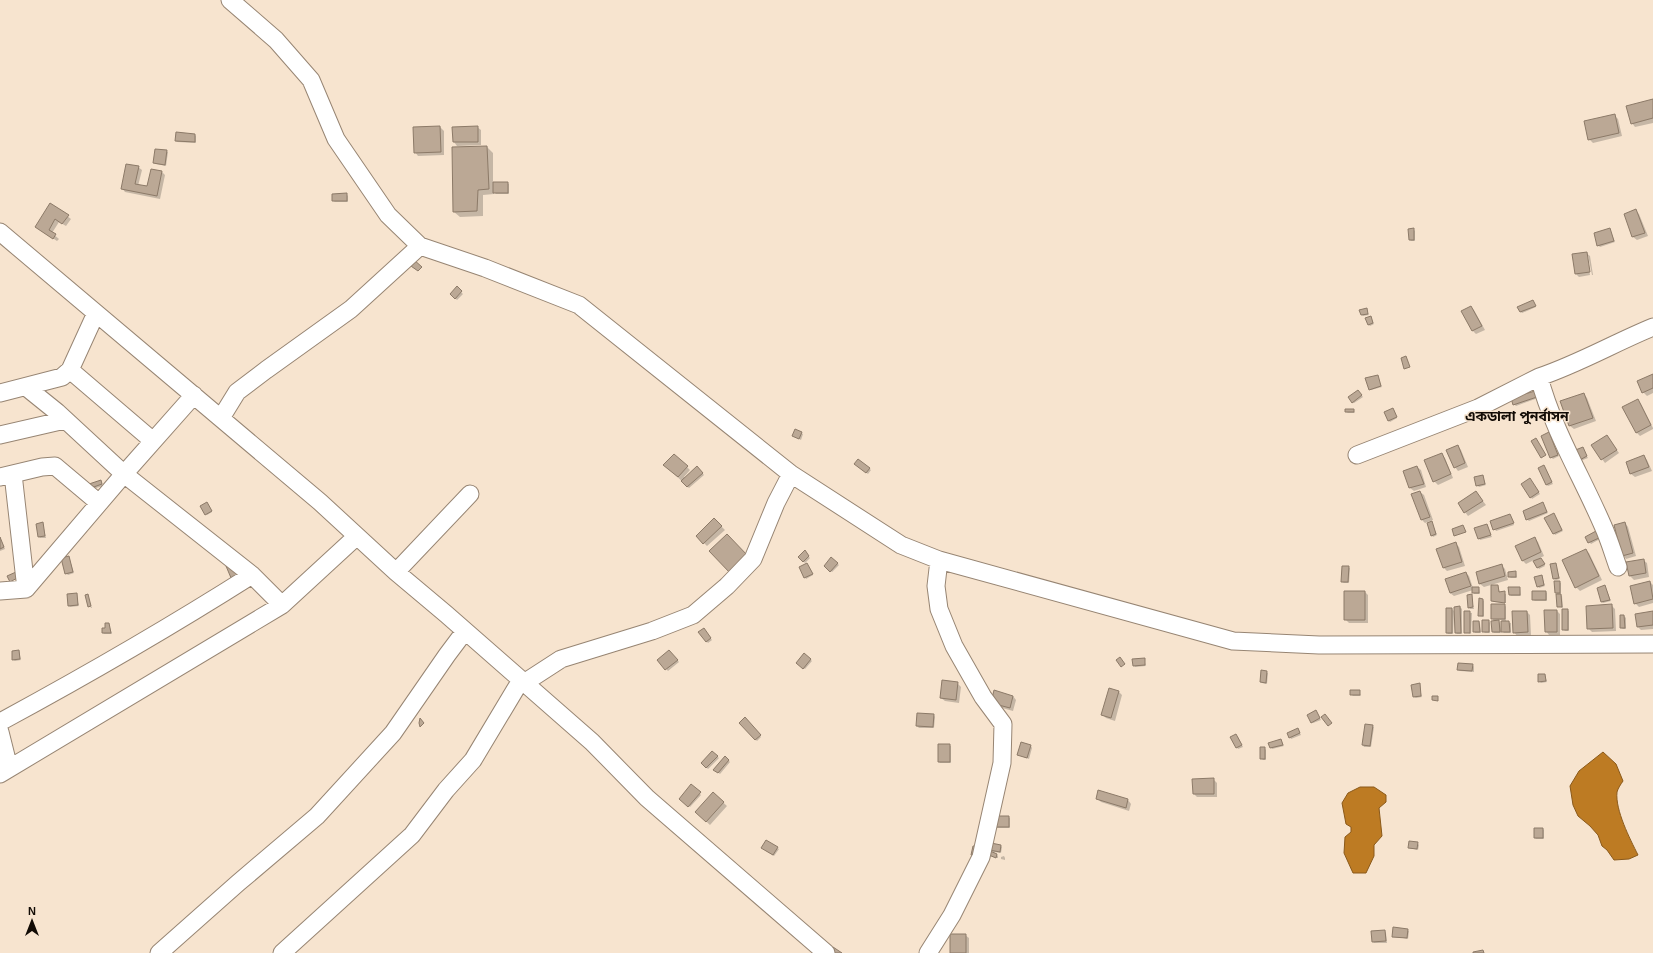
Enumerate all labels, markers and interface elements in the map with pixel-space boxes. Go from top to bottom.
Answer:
district label: একডালা পুনর্বাসন [1465,407,1569,425]
north arrow [12,901,52,941]
text: N [28,905,36,917]

